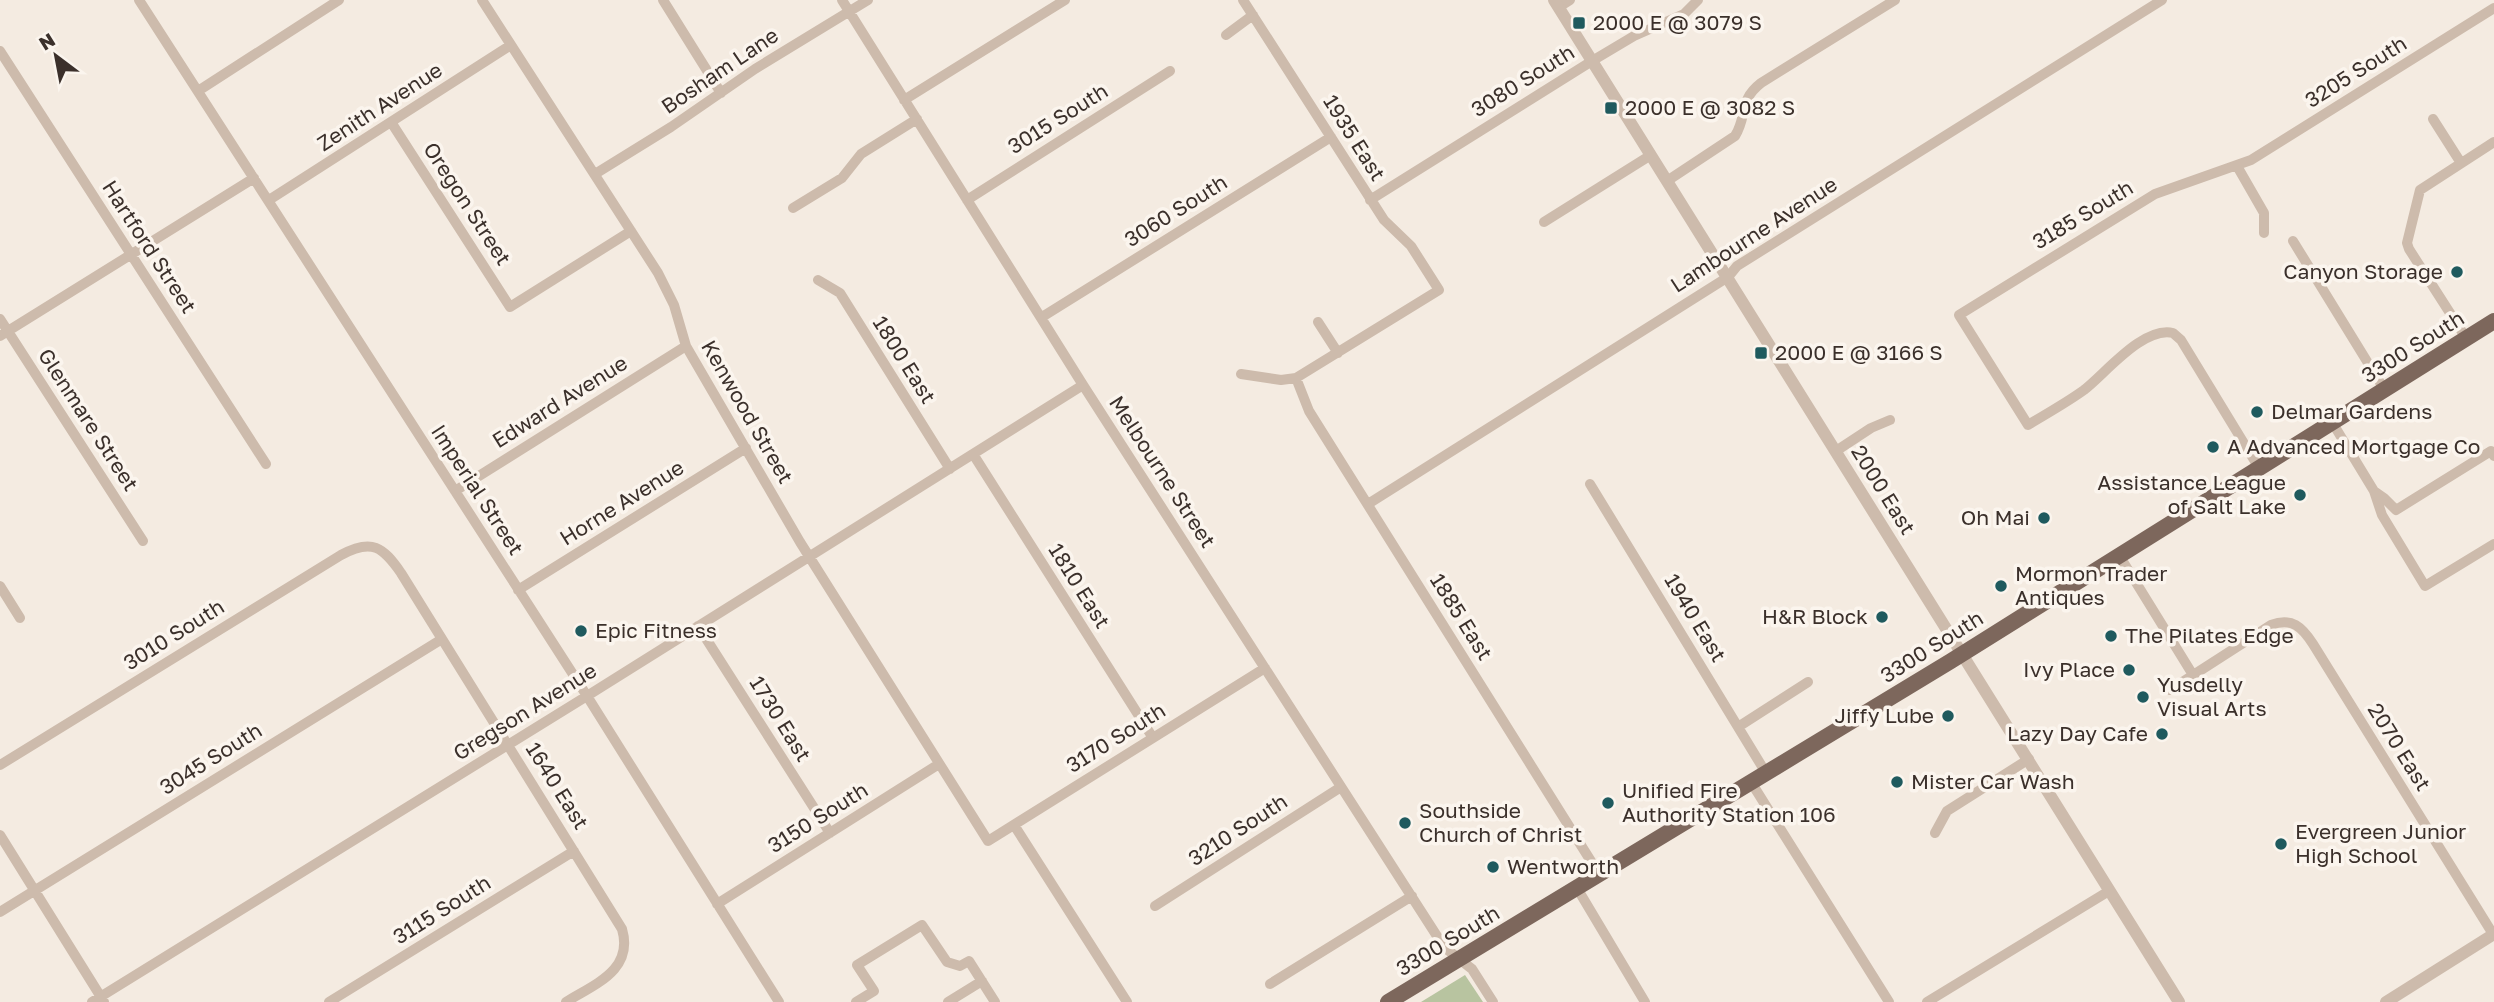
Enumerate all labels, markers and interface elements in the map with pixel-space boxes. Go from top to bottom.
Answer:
place label: 2000 E @ 3079 S [1593,9,1762,35]
marker: 2000 E @ 3079 S [1571,15,1587,31]
north arrow [21,21,91,91]
street label: Bosham Lane [656,21,783,119]
text: N [35,28,59,55]
street label: 3205 South [2300,30,2411,113]
street label: 3080 South [1466,38,1579,122]
street label: Zenith Avenue [312,56,447,156]
street label: 3015 South [1003,77,1112,159]
street label: 1935 East [1318,90,1391,185]
place label: 2000 E @ 3082 S [1625,94,1795,120]
marker: 2000 E @ 3082 S [1603,100,1619,116]
street label: Oregon Street [418,137,517,270]
street label: 3060 South [1119,168,1232,252]
street label: Lambourne Avenue [1665,171,1842,298]
street label: 3185 South [2027,174,2138,254]
street label: Hartford Street [97,175,202,318]
place label: Canyon Storage [2283,258,2443,284]
marker: Canyon Storage [2449,264,2465,280]
street label: 3300 South [2356,304,2469,388]
street label: 1800 East [868,311,942,408]
street label: Kenwood Street [696,335,799,488]
place label: 2000 E @ 3166 S [1775,339,1943,365]
street label: Glenmare Street [33,343,145,495]
marker: 2000 E @ 3166 S [1753,345,1769,361]
street label: Edward Avenue [487,349,632,453]
street label: Melbourne Street [1104,391,1222,552]
place label: Delmar Gardens [2271,398,2432,424]
marker: Delmar Gardens [2249,404,2265,420]
street label: Imperial Street [426,419,530,559]
place label: A Advanced Mortgage Co [2227,433,2480,459]
marker: A Advanced Mortgage Co [2205,439,2221,455]
street label: 2000 East [1846,440,1922,539]
street label: Horne Avenue [555,454,688,551]
place label: Assistance League of Salt Lake [2097,469,2286,519]
marker: Assistance League of Salt Lake [2292,487,2308,503]
place label: Oh Mai [1961,504,2030,530]
marker: Oh Mai [2036,510,2052,526]
street label: 1810 East [1044,538,1116,633]
place label: Mormon Trader Antiques [2015,560,2167,610]
street label: 1885 East [1425,568,1499,665]
street label: 1940 East [1659,569,1732,666]
marker: Mormon Trader Antiques [1993,578,2009,594]
street label: 3010 South [118,593,229,675]
place label: H&R Block [1762,603,1868,629]
street label: 3300 South [1875,604,1988,688]
marker: H&R Block [1874,609,1890,625]
place label: Epic Fitness [595,617,717,643]
place label: The Pilates Edge [2125,622,2294,648]
marker: Epic Fitness [573,623,589,639]
marker: The Pilates Edge [2103,628,2119,644]
place label: Ivy Place [2023,656,2115,682]
street label: Gregson Avenue [448,657,601,766]
marker: Ivy Place [2121,662,2137,678]
street label: 1730 East [744,671,817,766]
place label: Yusdelly Visual Arts [2157,671,2267,721]
marker: Yusdelly Visual Arts [2135,689,2151,705]
street label: 3170 South [1061,696,1170,778]
street label: 2070 East [2363,698,2437,795]
place label: Jiffy Lube [1834,702,1934,728]
marker: Jiffy Lube [1940,708,1956,724]
street label: 3045 South [155,716,266,800]
place label: Lazy Day Cafe [2007,720,2148,746]
marker: Lazy Day Cafe [2154,726,2170,742]
street label: 1640 East [521,737,595,834]
place label: Mister Car Wash [1911,768,2075,794]
marker: Mister Car Wash [1889,774,1905,790]
street label: 3150 South [763,776,872,858]
place label: Unified Fire Authority Station 106 [1622,777,1836,827]
street label: 3210 South [1183,787,1292,871]
marker: Unified Fire Authority Station 106 [1600,795,1616,811]
place label: Southside Church of Christ [1419,797,1582,847]
marker: Southside Church of Christ [1397,815,1413,831]
place label: Evergreen Junior High School [2295,818,2466,868]
marker: Evergreen Junior High School [2273,836,2289,852]
place label: Wentworth [1507,853,1619,879]
marker: Wentworth [1485,859,1501,875]
street label: 3115 South [388,869,495,949]
street label: 3300 South [1391,899,1504,981]

